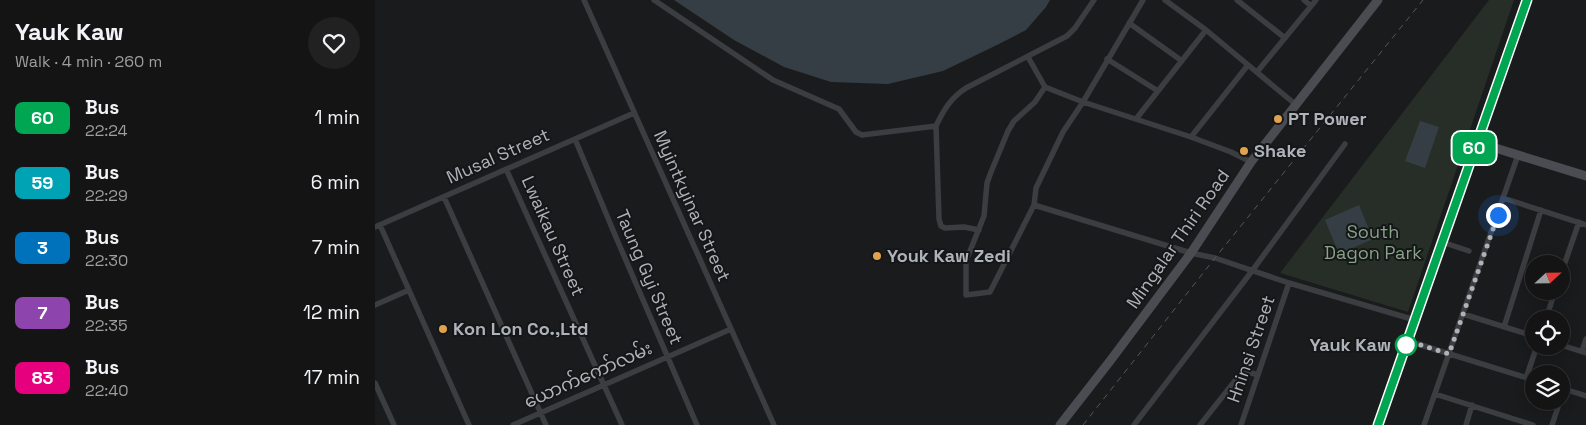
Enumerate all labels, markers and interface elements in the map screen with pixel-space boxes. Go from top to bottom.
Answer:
text: Yauk Kaw [15,16,124,47]
button: heart [308,17,360,69]
text: Walk · 4 min · 260 m [15,51,162,72]
text: Bus [85,95,119,120]
text: 1 min [315,105,360,130]
text: 60 [31,106,54,129]
place label: PT Power [1288,107,1367,130]
marker: PT Power [1272,113,1284,125]
text: 22:24 [85,120,128,141]
street label: Musal Street [443,123,553,188]
street label: Myintkyinar Street [649,127,736,285]
line badge: 60 [1451,132,1497,164]
text: 60 [1463,136,1485,159]
place label: Shake [1254,139,1306,162]
marker: Shake [1238,145,1250,157]
text: Bus [85,160,119,185]
street label: Mingalar Thiri Road [1121,165,1234,313]
text: 6 min [311,170,360,195]
text: 59 [32,171,53,194]
street label: Lwaikau Street [517,172,590,299]
text: 22:29 [85,185,128,206]
your location [1486,203,1511,228]
street label: Taung Gyi Street [611,206,688,348]
park label: South Dagon Park [1324,220,1422,264]
text: Bus [85,225,119,250]
text: 7 min [312,235,360,260]
text: 3 [37,236,48,259]
place label: Youk Kaw Zedi [887,244,1011,267]
text: 22:30 [85,250,128,271]
marker: Youk Kaw Zedi [871,250,883,262]
north arrow [1525,255,1570,300]
map controls [1525,255,1570,410]
text: Bus [85,290,119,315]
street label: Hninsi Street [1221,292,1280,405]
text: 12 min [303,300,360,325]
text: 7 [38,301,47,324]
button: locate [1525,310,1570,355]
text: 22:35 [85,315,128,336]
place label: Kon Lon Co.,Ltd [453,317,589,340]
marker: Kon Lon Co.,Ltd [437,323,449,335]
place label: Yauk Kaw [1310,333,1391,356]
marker: Yauk Kaw [1395,334,1417,356]
street label: ယောက်ကော်လမ်း [520,335,656,413]
text: Bus [85,355,119,380]
text: 17 min [304,365,360,390]
button: layers [1525,365,1570,410]
text: 83 [32,366,53,389]
text: 22:40 [85,380,129,401]

